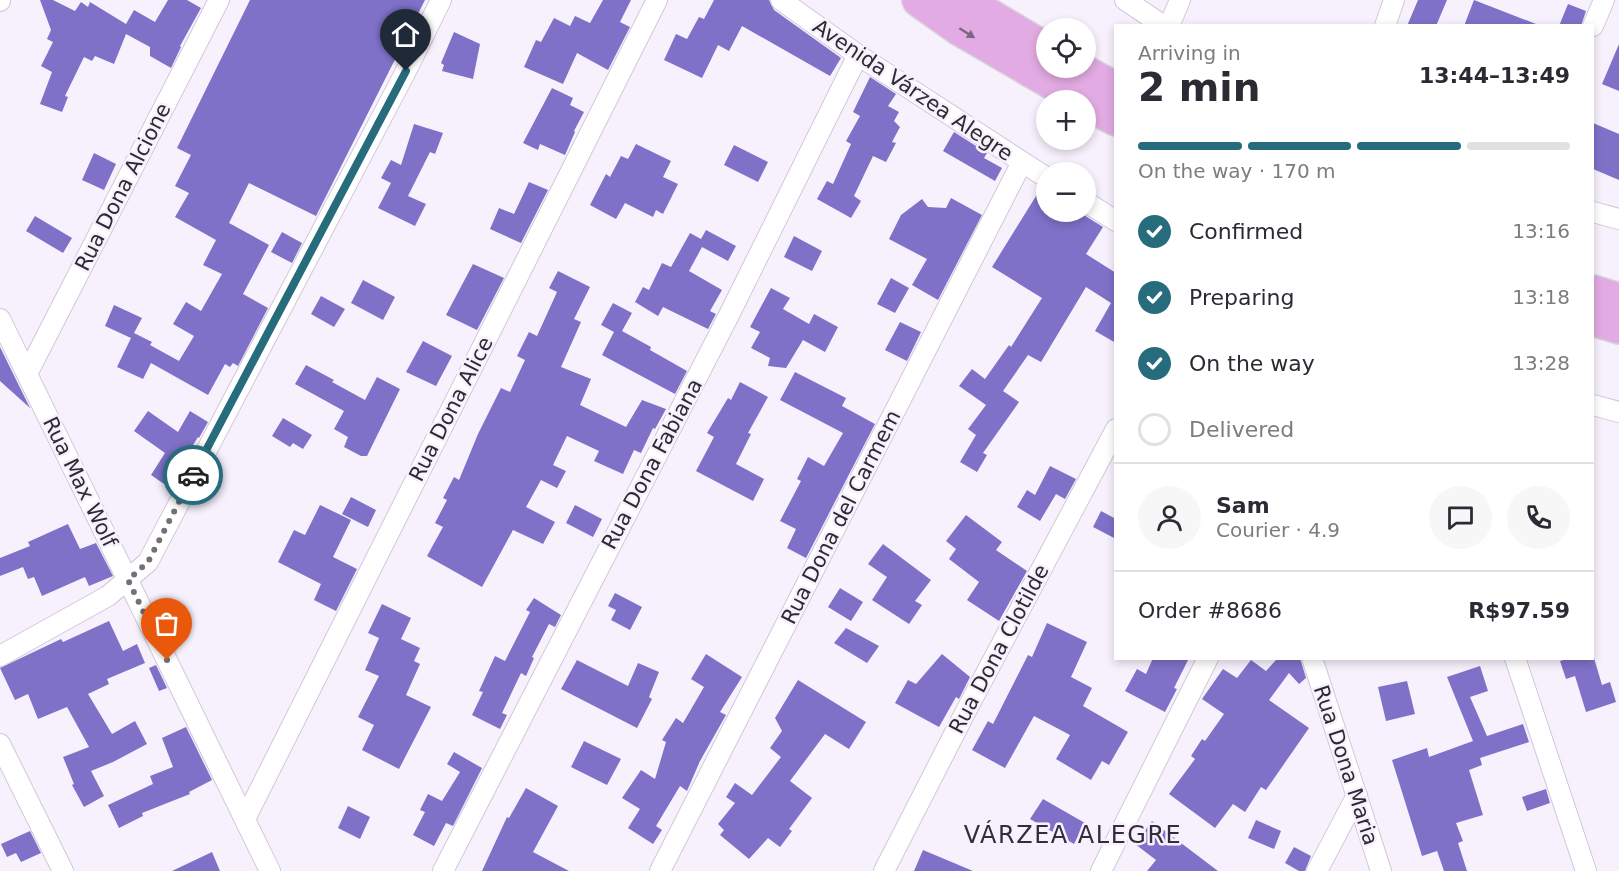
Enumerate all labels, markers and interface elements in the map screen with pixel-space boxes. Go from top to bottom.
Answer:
pin [380,9,431,71]
street label: Avenida Várzea Alegre [809,14,1017,166]
icon: home [389,18,422,51]
map controls [1036,18,1096,222]
button: locate [1036,18,1096,78]
one-way arrow [959,28,975,39]
text: Arriving in [1138,41,1241,65]
text: 13:44–13:49 [1419,63,1570,88]
text: 2 min [1138,65,1260,110]
button: + [1036,90,1096,150]
street label: Rua Dona Alcione [70,99,176,275]
text: On the way · 170 m [1138,159,1336,183]
button: − [1036,162,1096,222]
icon: check [1138,215,1171,248]
text: Confirmed [1189,219,1303,244]
text: 13:16 [1512,219,1570,243]
icon: check [1138,281,1171,314]
text: Preparing [1189,285,1295,310]
text: 13:18 [1512,285,1570,309]
street label: Rua Dona Alice [404,333,498,485]
icon: check [1138,347,1171,380]
text: On the way [1189,351,1315,376]
text: 13:28 [1512,351,1570,375]
street label: Rua Dona Fabiana [597,375,707,553]
street label: Rua Dona del Carmem [777,406,905,628]
street label: Rua Max Wolf [38,413,122,552]
text: Delivered [1189,417,1294,442]
courier [163,445,223,505]
icon: car [177,459,210,492]
button: person [1138,486,1201,549]
button: chat [1429,486,1492,549]
button: phone [1507,486,1570,549]
text: Sam [1216,493,1270,518]
text: Courier · 4.9 [1216,518,1340,542]
street label: Rua Dona Clotilde [944,560,1054,738]
pin [141,598,192,660]
text: Order #8686 [1138,598,1282,623]
text: R$97.59 [1468,598,1570,623]
icon: bag [150,607,183,640]
street label: Rua Dona Maria [1309,682,1383,848]
district label: VÁRZEA ALEGRE [964,820,1182,849]

